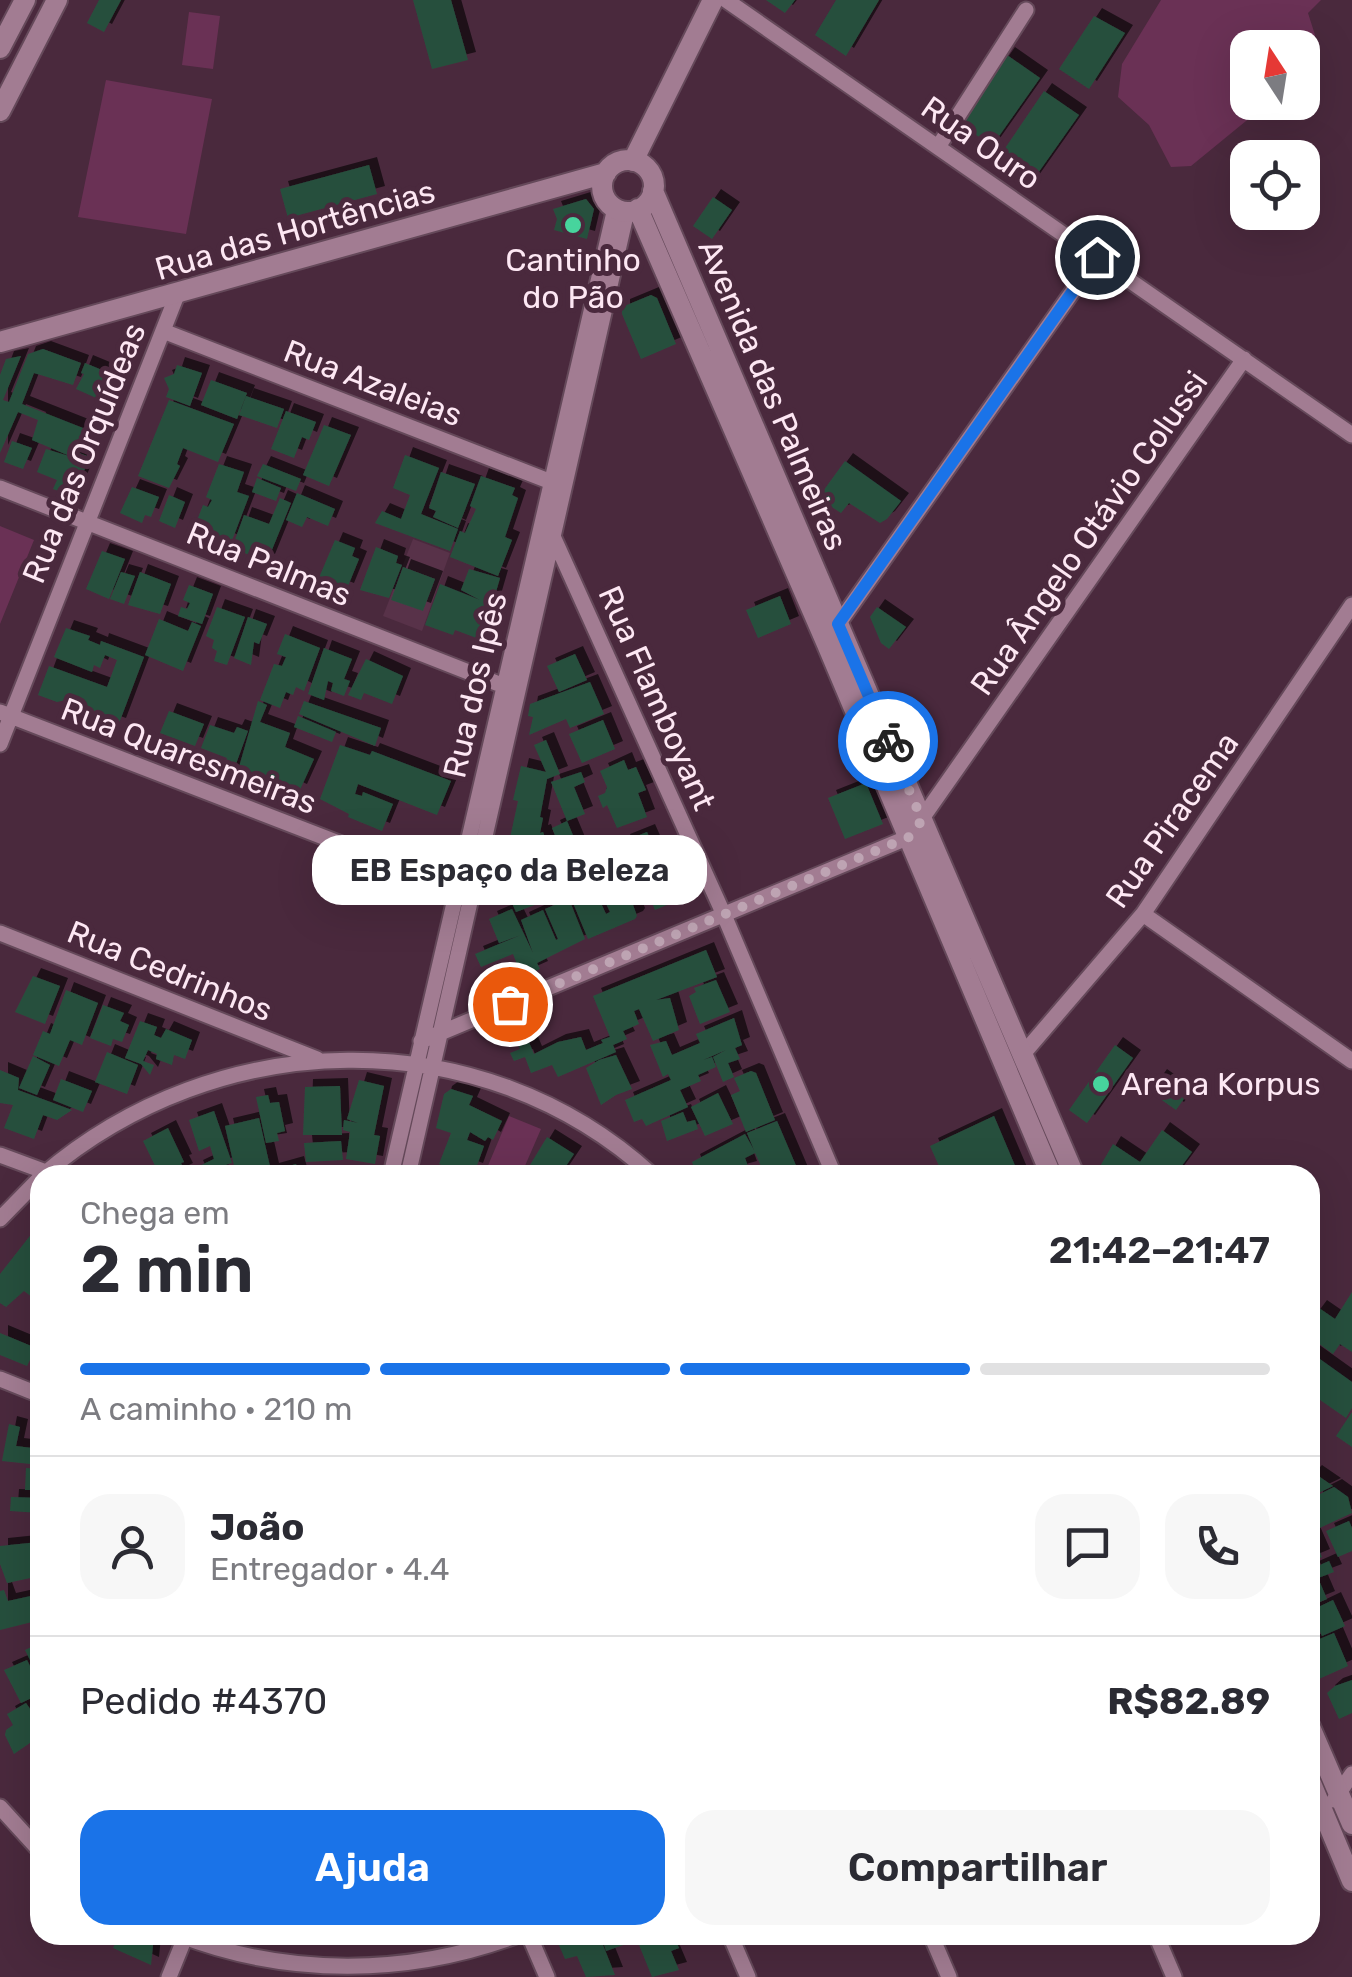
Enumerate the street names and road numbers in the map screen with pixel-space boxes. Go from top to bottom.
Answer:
street label: Rua Ouro [914,88,1048,198]
street label: Rua das Hortências [151,172,439,288]
street label: Avenida das Palmeiras [690,234,856,556]
street label: Rua das Orquídeas [14,317,154,589]
street label: Rua Azaleias [279,332,467,434]
street label: Rua Ângelo Otávio Colussi [962,364,1216,702]
street label: Rua Palmas [181,514,357,614]
street label: Rua Flamboyant [591,580,723,816]
street label: Rua dos Ipês [435,588,515,782]
street label: Rua Quaresmeiras [56,690,322,822]
street label: Rua Piracema [1098,725,1246,915]
street label: Rua Cedrinhos [62,913,278,1029]

